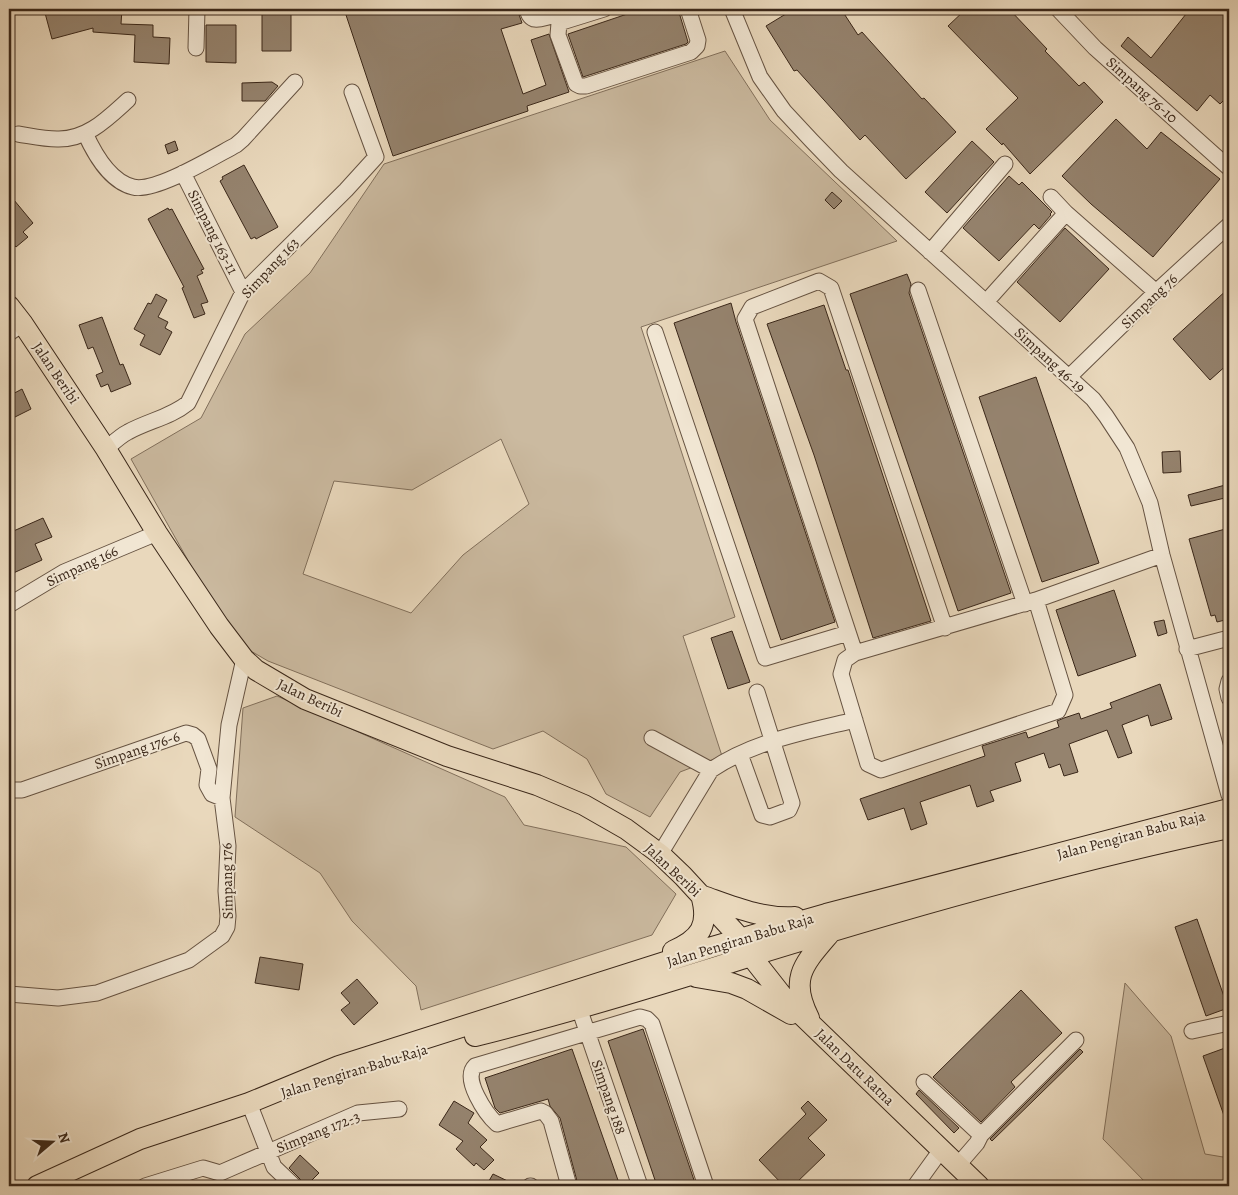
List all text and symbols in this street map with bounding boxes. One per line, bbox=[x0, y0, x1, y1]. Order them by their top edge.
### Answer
street label: Simpang 76-10 bbox=[1102, 52, 1182, 128]
street label: Simpang 163-11 bbox=[183, 186, 243, 278]
street label: Simpang 163 bbox=[237, 233, 303, 303]
street label: Simpang 76 bbox=[1116, 269, 1182, 333]
street label: Simpang 46-19 bbox=[1010, 323, 1090, 397]
street label: Jalan Beribi bbox=[28, 338, 84, 408]
street label: Simpang 166 bbox=[43, 541, 121, 591]
street label: Jalan Beribi bbox=[274, 674, 346, 722]
street label: Simpang 176-6 bbox=[92, 726, 182, 774]
street label: Jalan Pengiran Babu Raja bbox=[1055, 806, 1207, 864]
street label: Jalan Beribi bbox=[640, 839, 706, 901]
street label: Simpang 176 bbox=[216, 843, 238, 919]
street label: Jalan Pengiran Babu Raja bbox=[664, 908, 816, 972]
street label: Jalan Datu Ratna bbox=[811, 1024, 899, 1110]
street label: Jalan Pengiran Babu Raja bbox=[278, 1039, 430, 1103]
street label: Simpang 188 bbox=[587, 1057, 631, 1137]
street label: Simpang 172-3 bbox=[273, 1106, 363, 1158]
north arrow bbox=[28, 1118, 78, 1168]
text: N bbox=[53, 1130, 74, 1146]

